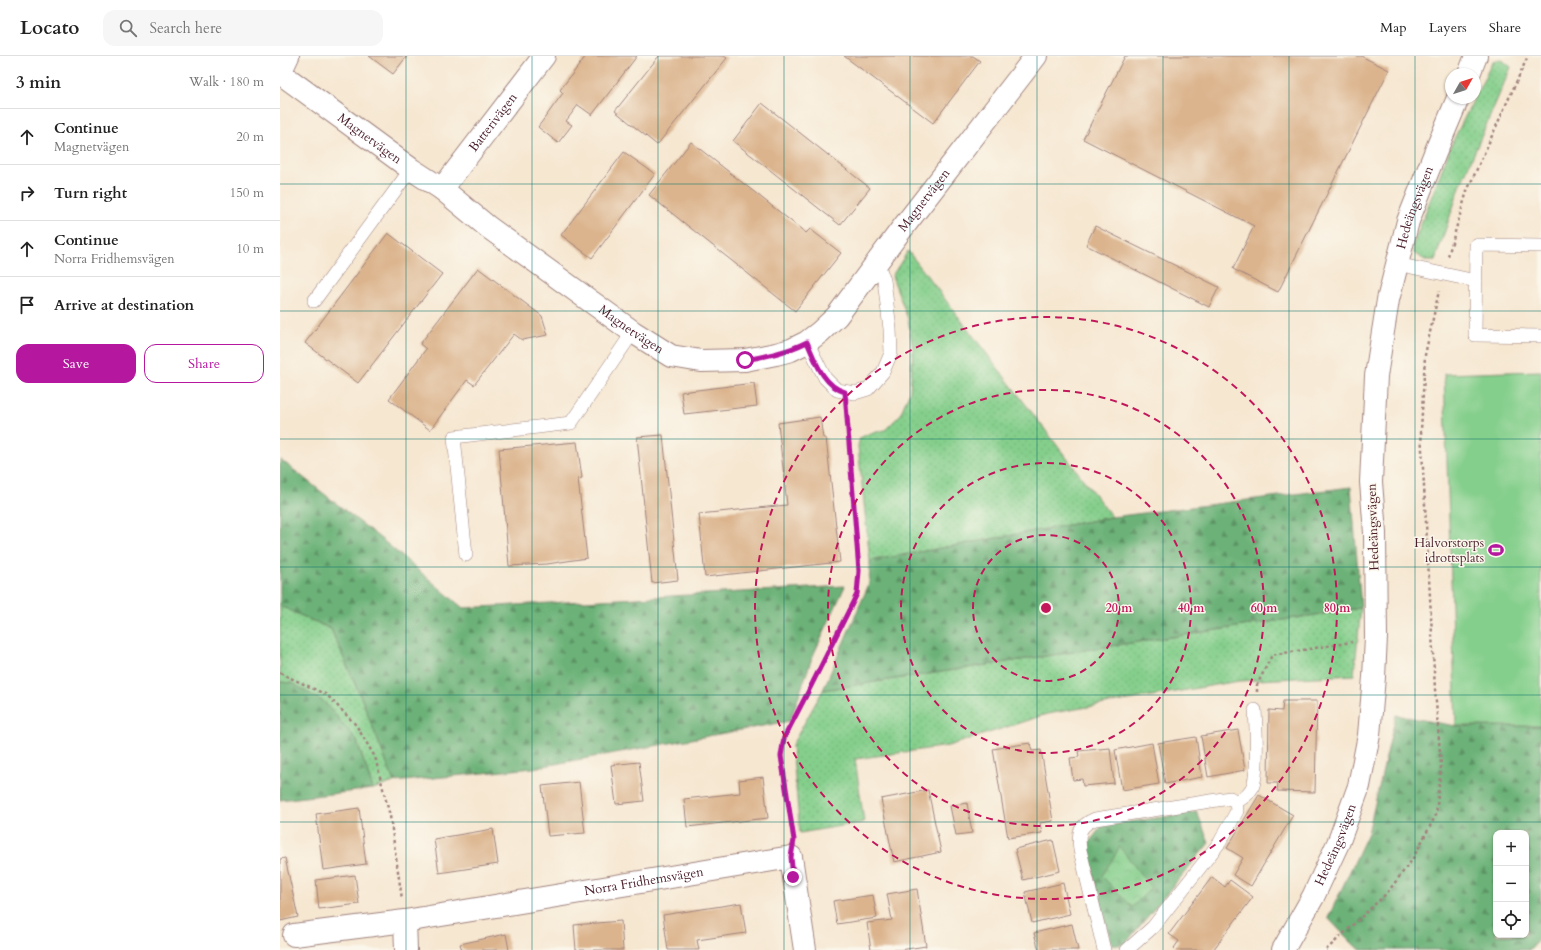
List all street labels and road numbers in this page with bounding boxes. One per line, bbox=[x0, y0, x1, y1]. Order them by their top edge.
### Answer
street label: Batterivägen bbox=[465, 89, 522, 156]
street label: Magnetvägen bbox=[334, 109, 406, 169]
street label: Hedeängsvägen bbox=[1392, 163, 1438, 251]
street label: Magnetvägen bbox=[894, 164, 955, 236]
street label: Magnetvägen bbox=[595, 301, 668, 358]
street label: Hedeängsvägen bbox=[1362, 482, 1384, 571]
street label: Hedeängsvägen bbox=[1311, 801, 1361, 889]
street label: Norra Fridhemsvägen bbox=[583, 863, 706, 900]

